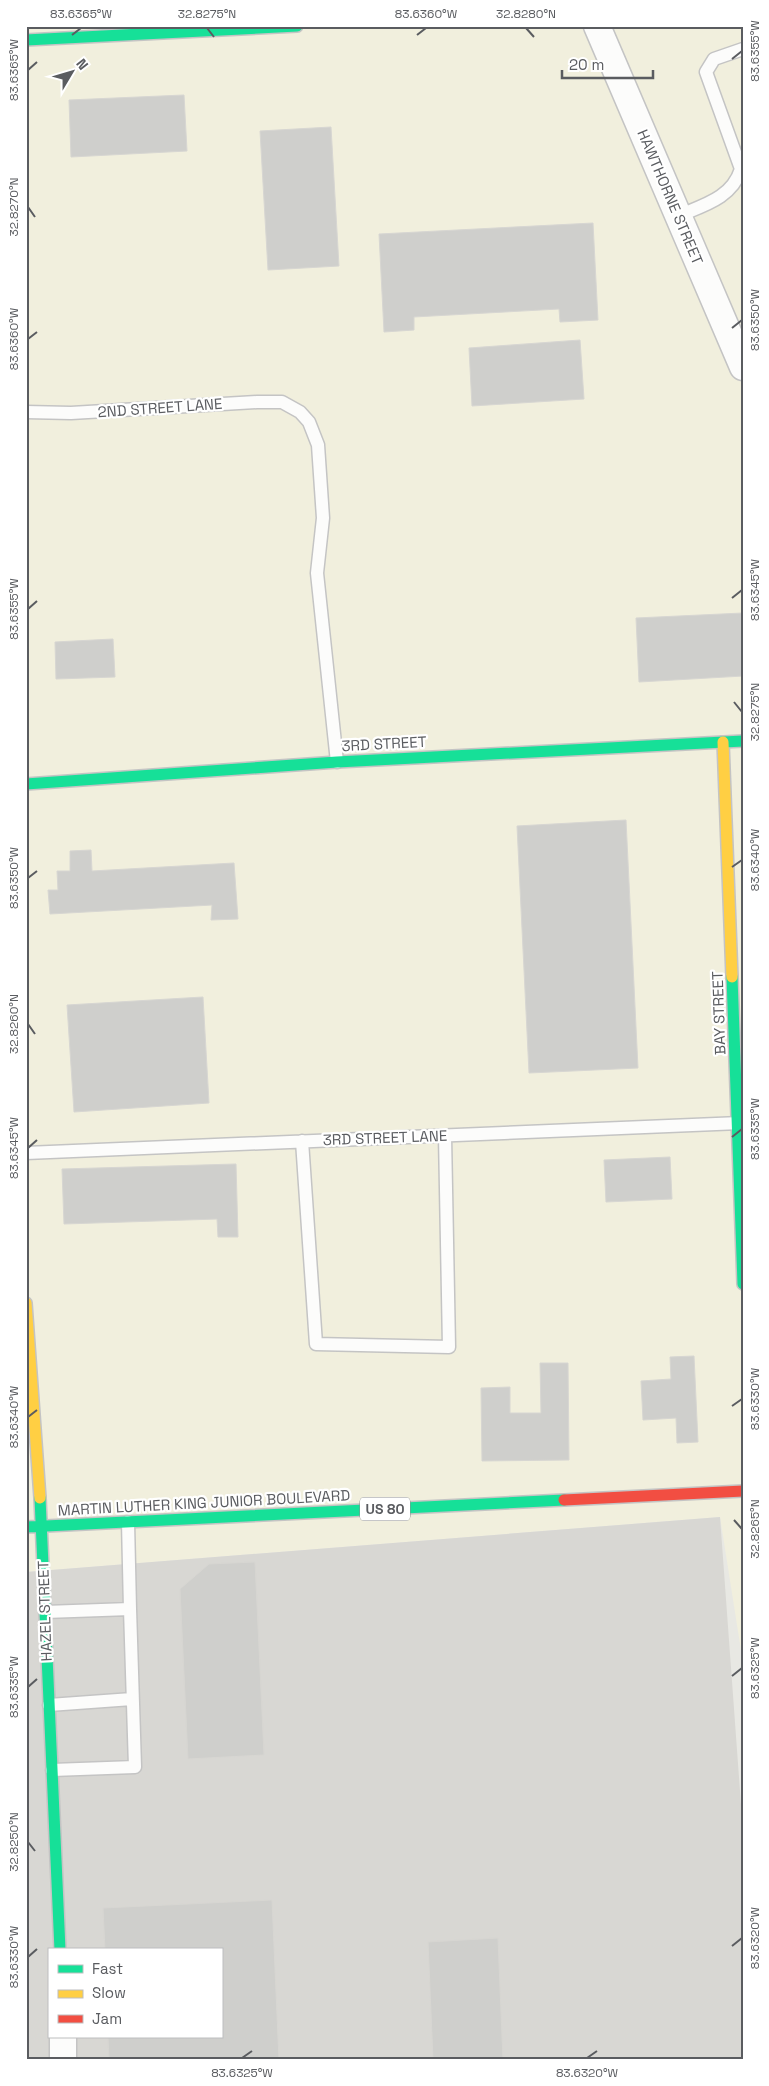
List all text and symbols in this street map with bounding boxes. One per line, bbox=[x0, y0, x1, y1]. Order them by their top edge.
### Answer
text: 83.6365°W bbox=[50, 6, 112, 22]
text: 32.8275°N bbox=[178, 6, 236, 22]
text: 83.6360°W bbox=[395, 6, 458, 22]
text: 32.8280°N bbox=[496, 6, 556, 22]
text: 83.6355°W bbox=[747, 20, 763, 82]
text: 83.6365°W bbox=[6, 39, 22, 101]
north arrow bbox=[48, 48, 98, 98]
scale bar bbox=[562, 48, 653, 80]
text: N bbox=[72, 55, 92, 73]
text: 20 m bbox=[569, 55, 604, 74]
street label: HAWTHORNE STREET bbox=[633, 126, 708, 267]
text: 32.8270°N bbox=[6, 177, 22, 237]
text: 83.6350°W bbox=[747, 288, 763, 351]
text: 83.6360°W bbox=[6, 307, 22, 370]
street label: 2ND STREET LANE bbox=[97, 394, 223, 421]
text: 83.6345°W bbox=[747, 558, 763, 621]
text: 83.6355°W bbox=[6, 578, 22, 640]
text: 32.8275°N bbox=[747, 683, 763, 741]
street label: 3RD STREET bbox=[341, 732, 427, 755]
text: 83.6340°W bbox=[747, 828, 763, 891]
text: 83.6350°W bbox=[6, 846, 22, 909]
street label: BAY STREET bbox=[708, 971, 729, 1055]
text: 32.8260°N bbox=[6, 994, 22, 1054]
text: 83.6335°W bbox=[747, 1098, 763, 1160]
text: 83.6345°W bbox=[6, 1116, 22, 1179]
street label: 3RD STREET LANE bbox=[322, 1126, 448, 1149]
text: 83.6330°W bbox=[747, 1367, 763, 1430]
text: 83.6340°W bbox=[6, 1385, 22, 1448]
street label: MARTIN LUTHER KING JUNIOR BOULEVARD bbox=[57, 1485, 351, 1520]
road number: US 80 bbox=[360, 1498, 410, 1520]
text: 32.8265°N bbox=[747, 1499, 763, 1559]
street label: HAZEL STREET bbox=[33, 1560, 56, 1662]
text: 83.6325°W bbox=[747, 1637, 763, 1699]
text: 83.6335°W bbox=[6, 1656, 22, 1718]
text: 32.8250°N bbox=[6, 1812, 22, 1872]
text: 83.6320°W bbox=[747, 1906, 763, 1969]
text: 83.6330°W bbox=[6, 1925, 22, 1988]
legend bbox=[48, 1948, 222, 2038]
text: Fast bbox=[92, 1959, 123, 1978]
text: Slow bbox=[92, 1983, 126, 2002]
text: Jam bbox=[92, 2009, 122, 2028]
text: 83.6325°W bbox=[211, 2065, 273, 2081]
text: 83.6320°W bbox=[556, 2065, 619, 2081]

